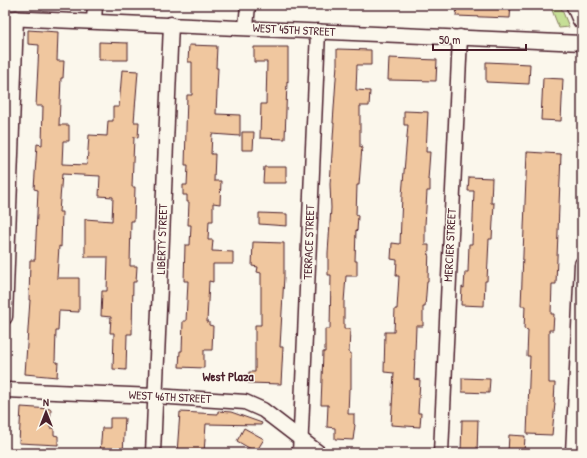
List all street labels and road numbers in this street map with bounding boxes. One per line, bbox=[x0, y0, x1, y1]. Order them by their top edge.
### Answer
street label: WEST 45TH STREET bbox=[252, 19, 336, 40]
street label: LIBERTY STREET bbox=[152, 203, 171, 275]
street label: TERRACE STREET bbox=[299, 204, 318, 280]
street label: MERCIER STREET bbox=[439, 207, 460, 282]
street label: WEST 46TH STREET bbox=[128, 386, 212, 407]

